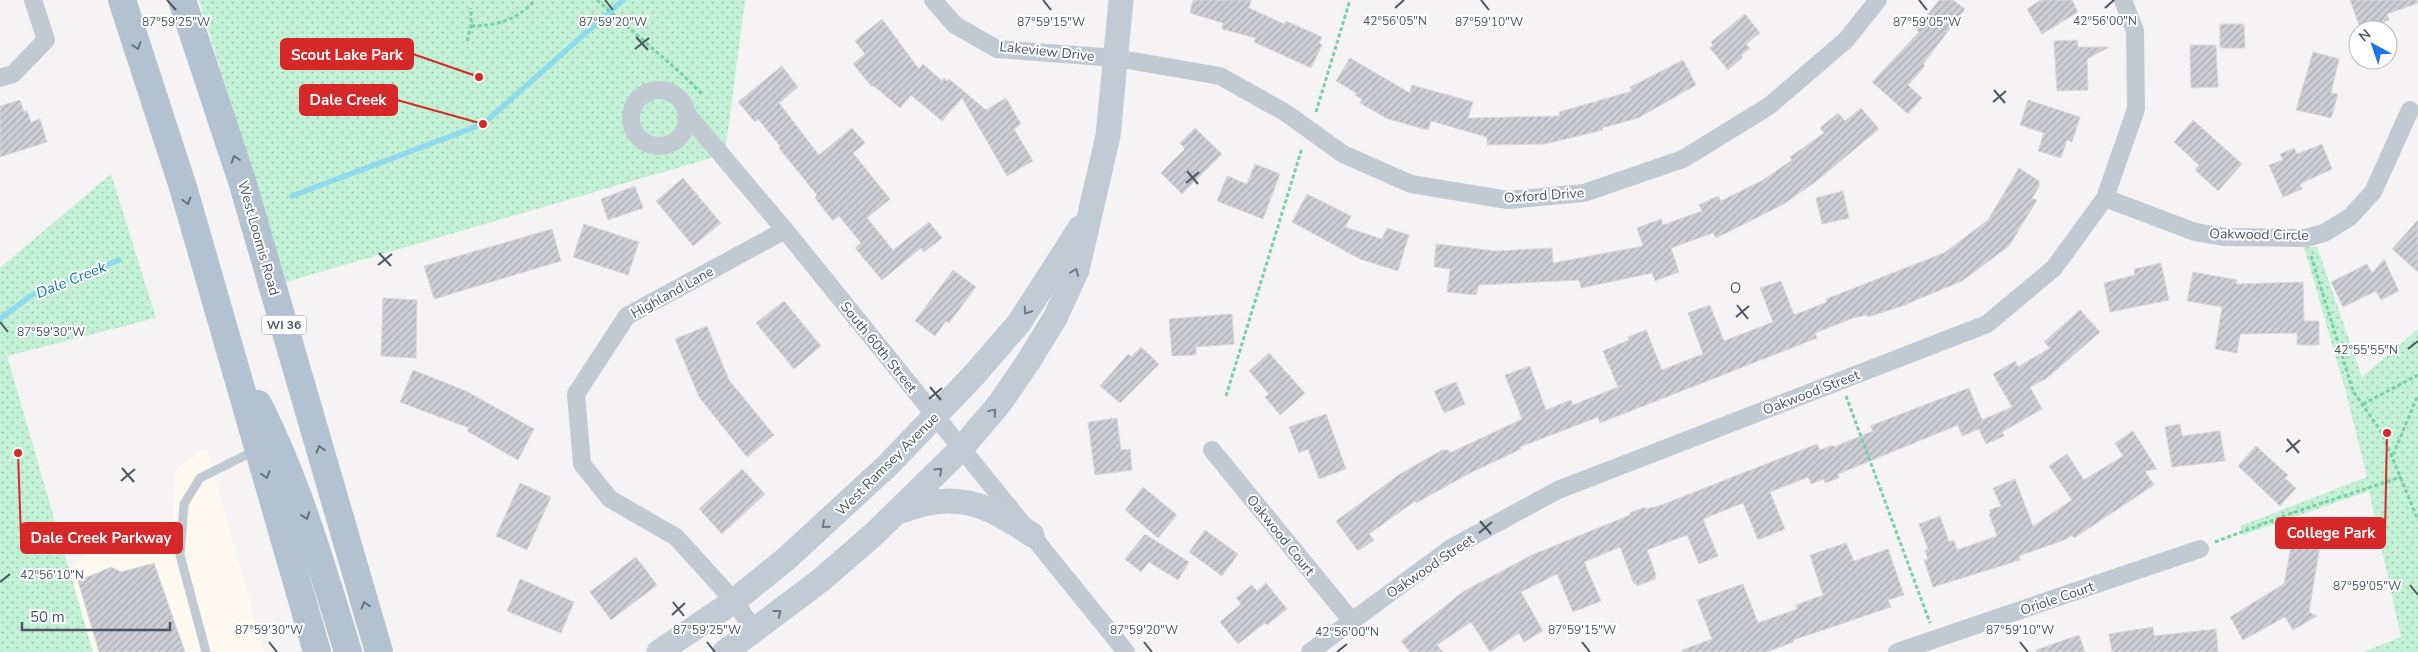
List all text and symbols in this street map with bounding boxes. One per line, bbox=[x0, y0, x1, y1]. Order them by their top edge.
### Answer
text: 42°56'05"N bbox=[1363, 13, 1427, 29]
text: 42°56'00"N bbox=[2073, 13, 2137, 29]
text: 87°59'25"W bbox=[142, 14, 210, 30]
text: 87°59'20"W bbox=[579, 14, 647, 30]
text: 87°59'15"W bbox=[1017, 14, 1085, 30]
text: 87°59'10"W bbox=[1455, 14, 1523, 30]
text: 87°59'05"W bbox=[1893, 14, 1961, 30]
north arrow bbox=[2348, 20, 2398, 70]
text: N bbox=[2355, 25, 2375, 46]
street label: Lakeview Drive bbox=[998, 37, 1095, 66]
callout: Scout Lake Park bbox=[281, 39, 413, 69]
one-way arrow bbox=[131, 42, 141, 50]
text: Scout Lake Park bbox=[291, 45, 404, 65]
callout: Dale Creek bbox=[300, 85, 397, 115]
text: Dale Creek bbox=[310, 90, 387, 110]
one-way arrow bbox=[231, 155, 241, 163]
street label: West Loomis Road bbox=[233, 179, 284, 298]
street label: Oxford Drive bbox=[1503, 183, 1585, 208]
one-way arrow bbox=[181, 197, 192, 205]
street label: Oakwood Circle bbox=[2209, 224, 2309, 245]
water label: Dale Creek bbox=[33, 257, 110, 303]
street label: Highland Lane bbox=[628, 262, 717, 323]
one-way arrow bbox=[1069, 268, 1079, 277]
district label: O bbox=[1730, 278, 1742, 298]
street label: South 60th Street bbox=[836, 298, 921, 397]
one-way arrow bbox=[1024, 305, 1033, 315]
road number: WI 36 bbox=[262, 316, 306, 334]
text: 87°59'30"W bbox=[17, 324, 85, 340]
text: 42°55'55"N bbox=[2334, 342, 2398, 358]
street label: Oakwood Street bbox=[1760, 365, 1862, 420]
one-way arrow bbox=[987, 408, 996, 417]
street label: West Ramsey Avenue bbox=[832, 409, 943, 520]
one-way arrow bbox=[315, 445, 325, 454]
one-way arrow bbox=[933, 467, 942, 476]
one-way arrow bbox=[260, 470, 270, 478]
street label: Oakwood Court bbox=[1242, 491, 1319, 580]
one-way arrow bbox=[300, 511, 310, 520]
callout: College Park bbox=[2276, 518, 2385, 548]
one-way arrow bbox=[822, 519, 831, 528]
callout: Dale Creek Parkway bbox=[21, 523, 182, 553]
text: College Park bbox=[2287, 523, 2376, 543]
text: Dale Creek Parkway bbox=[31, 528, 171, 548]
street label: Oakwood Street bbox=[1383, 530, 1478, 603]
text: 42°56'10"N bbox=[20, 567, 84, 583]
street label: Oriole Court bbox=[2018, 577, 2097, 620]
text: 87°59'05"W bbox=[2333, 578, 2401, 594]
scale bar bbox=[22, 600, 170, 632]
one-way arrow bbox=[360, 601, 371, 610]
text: 50 m bbox=[30, 607, 65, 627]
one-way arrow bbox=[772, 610, 782, 619]
text: 87°59'30"W bbox=[235, 622, 303, 638]
text: 87°59'25"W bbox=[673, 622, 741, 638]
text: 87°59'20"W bbox=[1110, 622, 1178, 638]
text: 87°59'15"W bbox=[1548, 622, 1616, 638]
text: 87°59'10"W bbox=[1986, 622, 2054, 638]
text: 42°56'00"N bbox=[1315, 624, 1379, 640]

